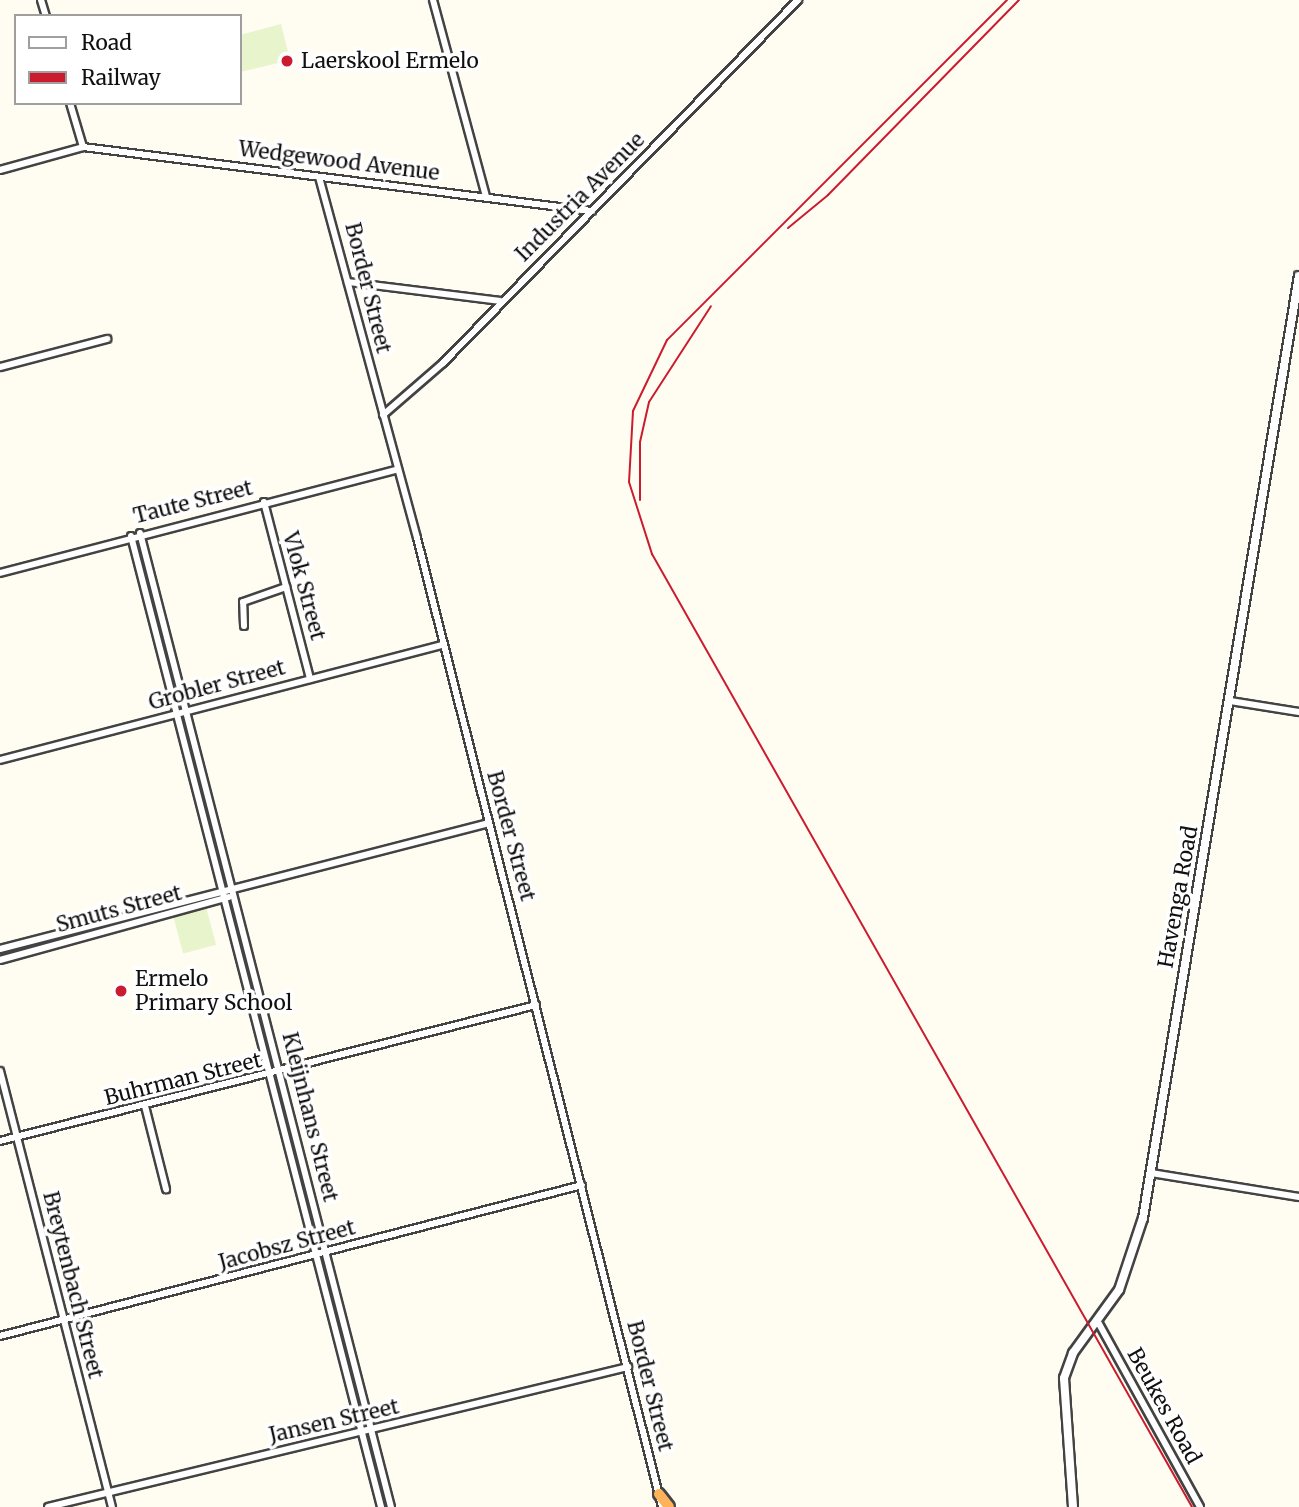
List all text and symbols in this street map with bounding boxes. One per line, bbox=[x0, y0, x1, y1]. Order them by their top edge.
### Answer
legend bbox=[14, 14, 242, 105]
text: Road bbox=[81, 29, 132, 56]
place label: Laerskool Ermelo bbox=[301, 48, 479, 74]
marker: Laerskool Ermelo bbox=[279, 53, 295, 69]
text: Railway bbox=[81, 64, 161, 91]
street label: Industria Avenue bbox=[510, 127, 650, 267]
street label: Wedgewood Avenue bbox=[237, 136, 441, 186]
street label: Border Street bbox=[340, 220, 396, 356]
street label: Taute Street bbox=[131, 475, 255, 529]
street label: Vlok Street bbox=[277, 529, 331, 643]
street label: Grobler Street bbox=[146, 655, 288, 715]
street label: Border Street bbox=[482, 768, 540, 904]
street label: Havenga Road bbox=[1153, 824, 1203, 970]
street label: Smuts Street bbox=[53, 880, 185, 938]
place label: Ermelo Primary School bbox=[135, 966, 292, 1016]
marker: Ermelo Primary School bbox=[113, 983, 129, 999]
street label: Kleijnhans Street bbox=[277, 1030, 343, 1204]
street label: Buhrman Street bbox=[102, 1047, 264, 1111]
street label: Breytenbach Street bbox=[38, 1189, 108, 1381]
street label: Jacobsz Street bbox=[216, 1215, 358, 1275]
street label: Border Street bbox=[622, 1318, 678, 1454]
street label: Beukes Road bbox=[1122, 1344, 1206, 1468]
street label: Jansen Street bbox=[267, 1394, 401, 1448]

